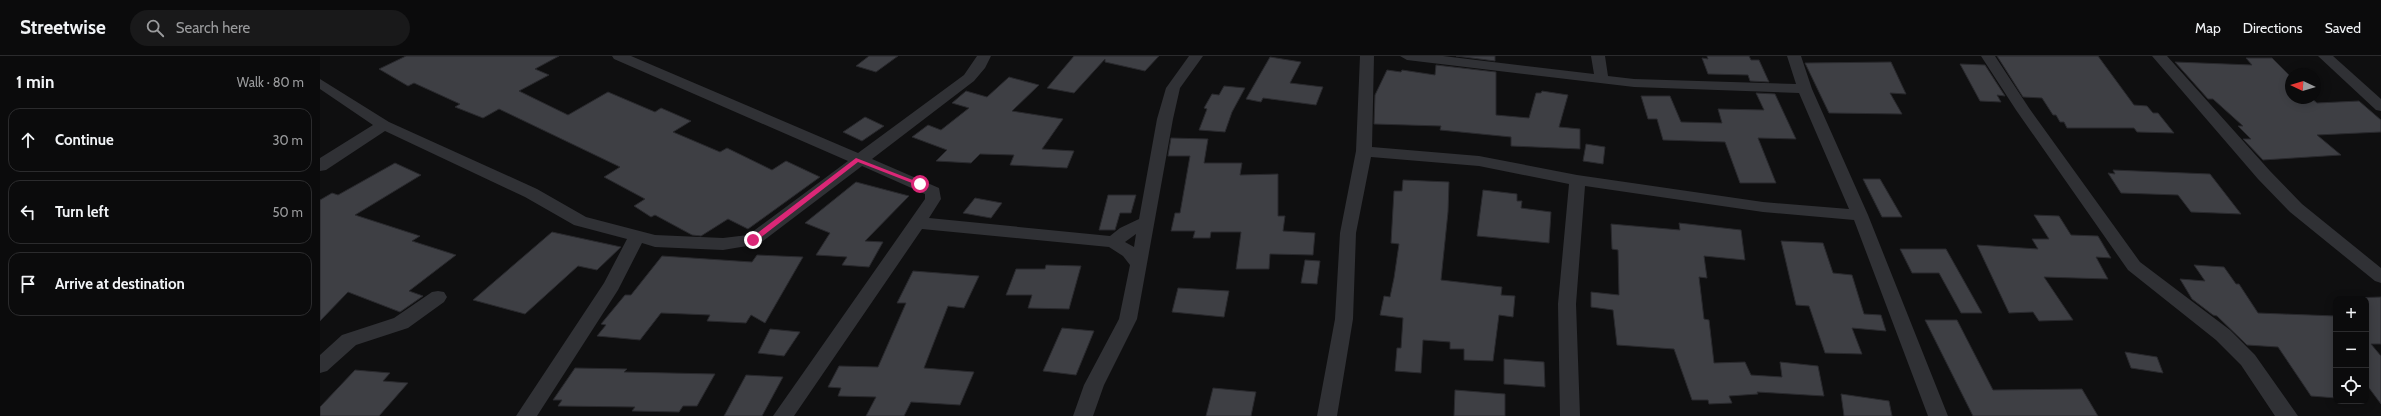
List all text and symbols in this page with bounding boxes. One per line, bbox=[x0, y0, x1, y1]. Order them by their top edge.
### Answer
search box bbox=[130, 10, 410, 46]
text: Streetwise bbox=[20, 16, 106, 39]
icon: search bbox=[144, 17, 166, 39]
text: Search here bbox=[176, 19, 250, 37]
text: Map bbox=[2195, 19, 2221, 37]
text: Directions bbox=[2243, 19, 2303, 37]
text: Saved bbox=[2325, 19, 2361, 37]
north arrow bbox=[2285, 68, 2321, 104]
text: 1 min bbox=[16, 72, 54, 92]
text: Walk · 80 m bbox=[237, 74, 304, 90]
icon: ahead bbox=[17, 129, 39, 151]
text: Continue bbox=[55, 131, 114, 149]
text: 30 m bbox=[273, 132, 303, 148]
route start bbox=[911, 175, 929, 193]
icon: left bbox=[17, 201, 39, 223]
text: Turn left bbox=[55, 203, 109, 221]
text: 50 m bbox=[273, 204, 303, 220]
route end bbox=[744, 231, 762, 249]
icon: arrive bbox=[17, 273, 39, 295]
text: Arrive at destination bbox=[55, 275, 185, 293]
map controls bbox=[2333, 296, 2369, 404]
button: + bbox=[2333, 296, 2369, 332]
button: − bbox=[2333, 332, 2369, 368]
button: locate bbox=[2333, 368, 2369, 404]

